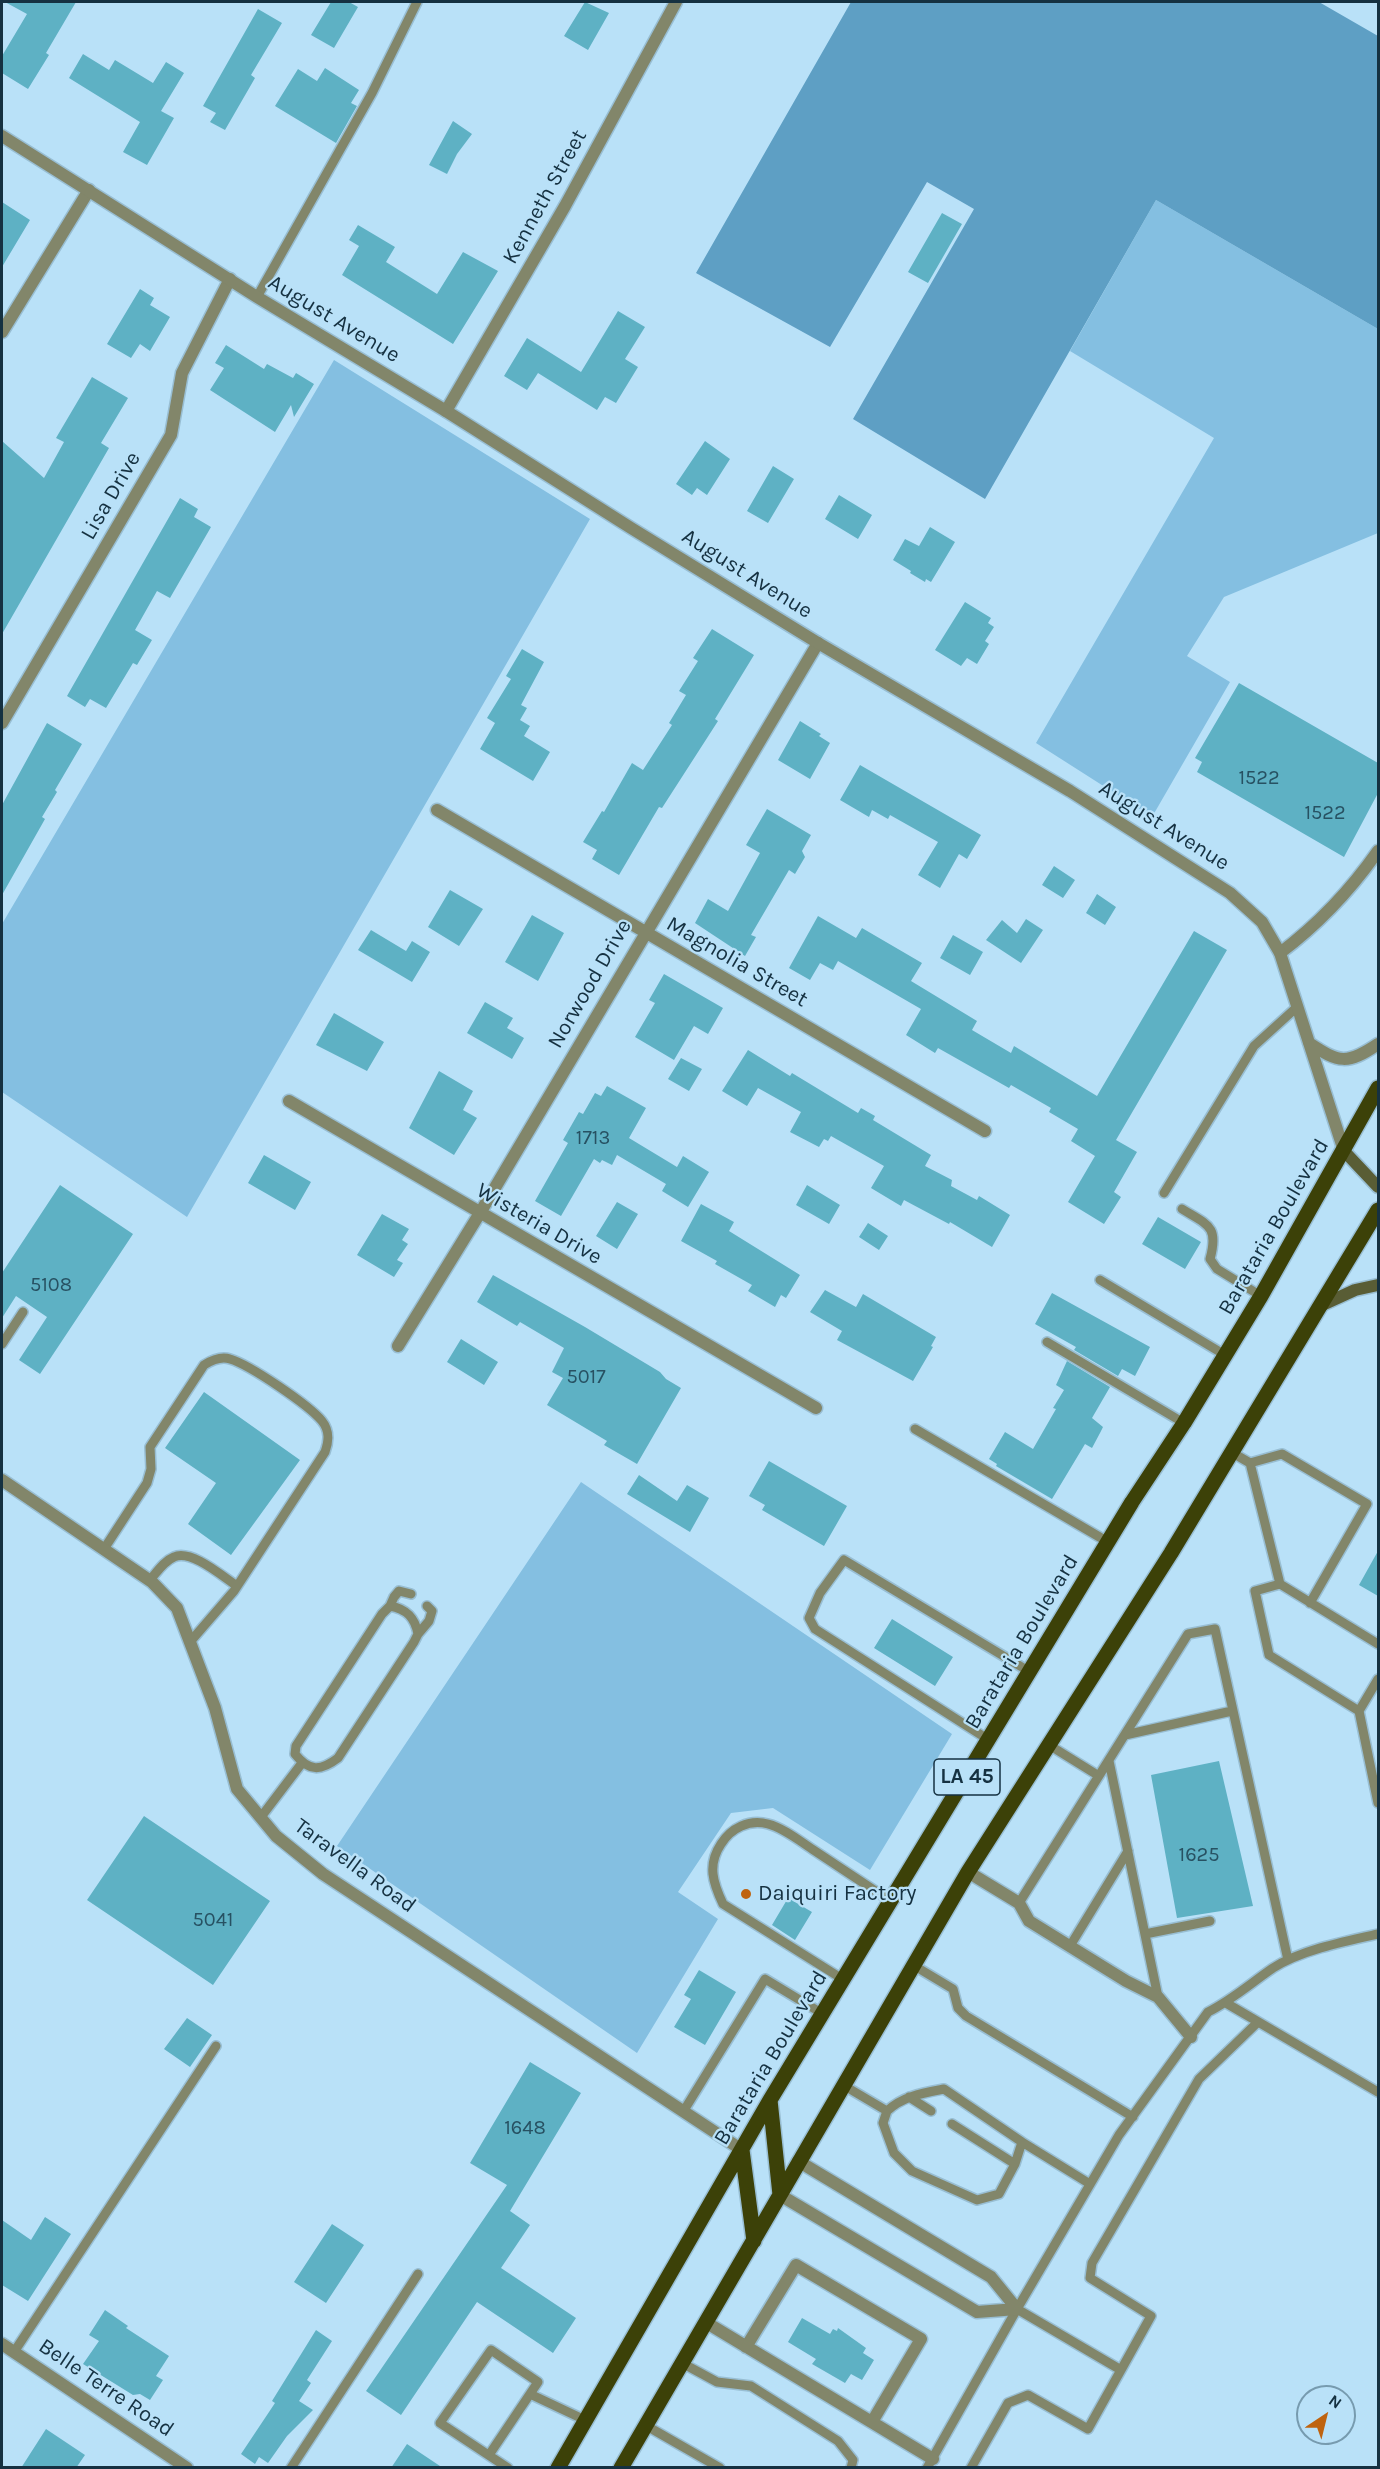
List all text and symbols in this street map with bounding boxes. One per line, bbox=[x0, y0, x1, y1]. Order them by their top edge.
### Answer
street label: Kenneth Street bbox=[497, 125, 593, 269]
street label: August Avenue bbox=[263, 269, 405, 369]
street label: Lisa Drive bbox=[75, 447, 147, 545]
street label: August Avenue bbox=[677, 523, 817, 625]
house number: 1522 bbox=[1238, 766, 1280, 790]
street label: August Avenue bbox=[1094, 775, 1234, 877]
house number: 1522 bbox=[1304, 801, 1346, 825]
street label: Magnolia Street bbox=[662, 911, 812, 1013]
street label: Norwood Drive bbox=[542, 915, 638, 1053]
house number: 1713 bbox=[576, 1126, 610, 1150]
street label: Barataria Boulevard bbox=[1213, 1134, 1335, 1320]
street label: Wisteria Drive bbox=[472, 1177, 606, 1271]
house number: 5108 bbox=[30, 1273, 72, 1297]
house number: 5017 bbox=[566, 1365, 606, 1389]
street label: Barataria Boulevard bbox=[960, 1550, 1084, 1734]
road number: LA 45 bbox=[934, 1759, 1000, 1795]
street label: Taravella Road bbox=[289, 1813, 421, 1919]
house number: 1625 bbox=[1179, 1843, 1219, 1867]
place label: Daiquiri Factory bbox=[758, 1881, 917, 1907]
marker: Daiquiri Factory bbox=[739, 1887, 753, 1901]
house number: 5041 bbox=[193, 1908, 233, 1932]
street label: Barataria Boulevard bbox=[709, 1966, 833, 2150]
house number: 1648 bbox=[504, 2116, 546, 2140]
street label: Belle Terre Road bbox=[33, 2333, 179, 2443]
north arrow bbox=[1296, 2385, 1356, 2445]
text: N bbox=[1325, 2390, 1346, 2413]

